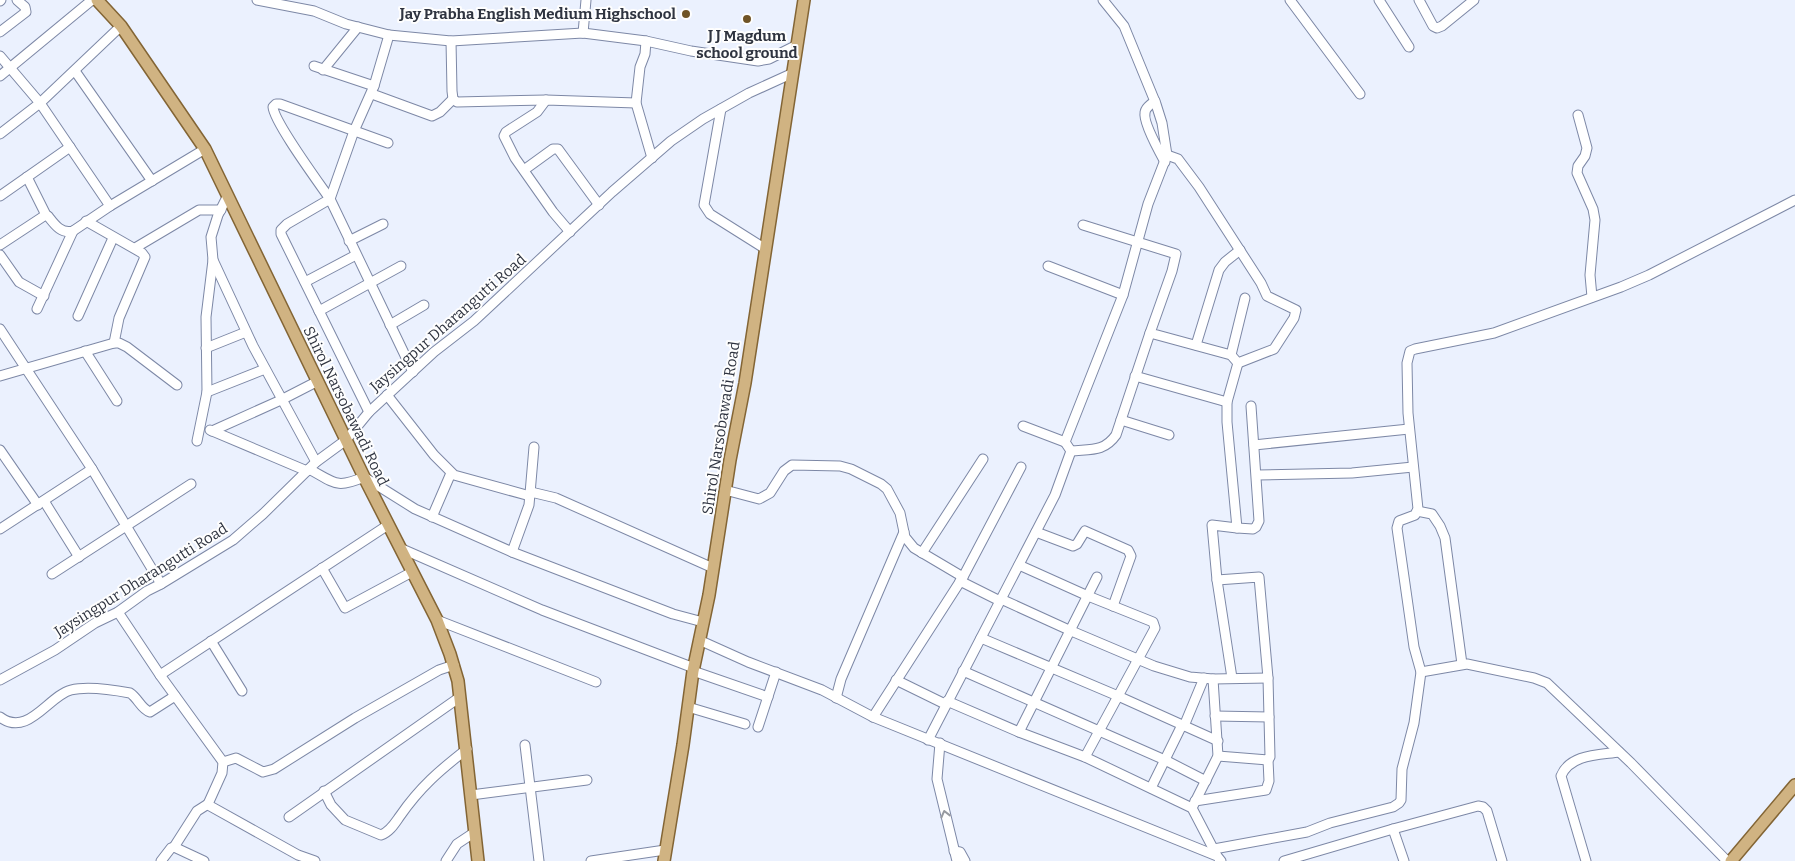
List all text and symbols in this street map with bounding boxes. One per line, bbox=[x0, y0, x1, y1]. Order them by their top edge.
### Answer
place label: Jay Prabha English Medium Highschool bbox=[399, 5, 676, 23]
marker: Jay Prabha English Medium Highschool bbox=[680, 8, 692, 20]
marker: J J Magdum school ground bbox=[741, 13, 753, 25]
place label: J J Magdum school ground bbox=[696, 27, 798, 62]
street label: Jaysingpur Dharangutti Road bbox=[366, 250, 530, 396]
street label: Shirol Narsobawadi Road bbox=[300, 323, 393, 489]
street label: Shirol Narsobawadi Road bbox=[698, 340, 744, 516]
street label: Jaysingpur Dharangutti Road bbox=[50, 519, 231, 641]
one-way arrow bbox=[940, 809, 951, 818]

